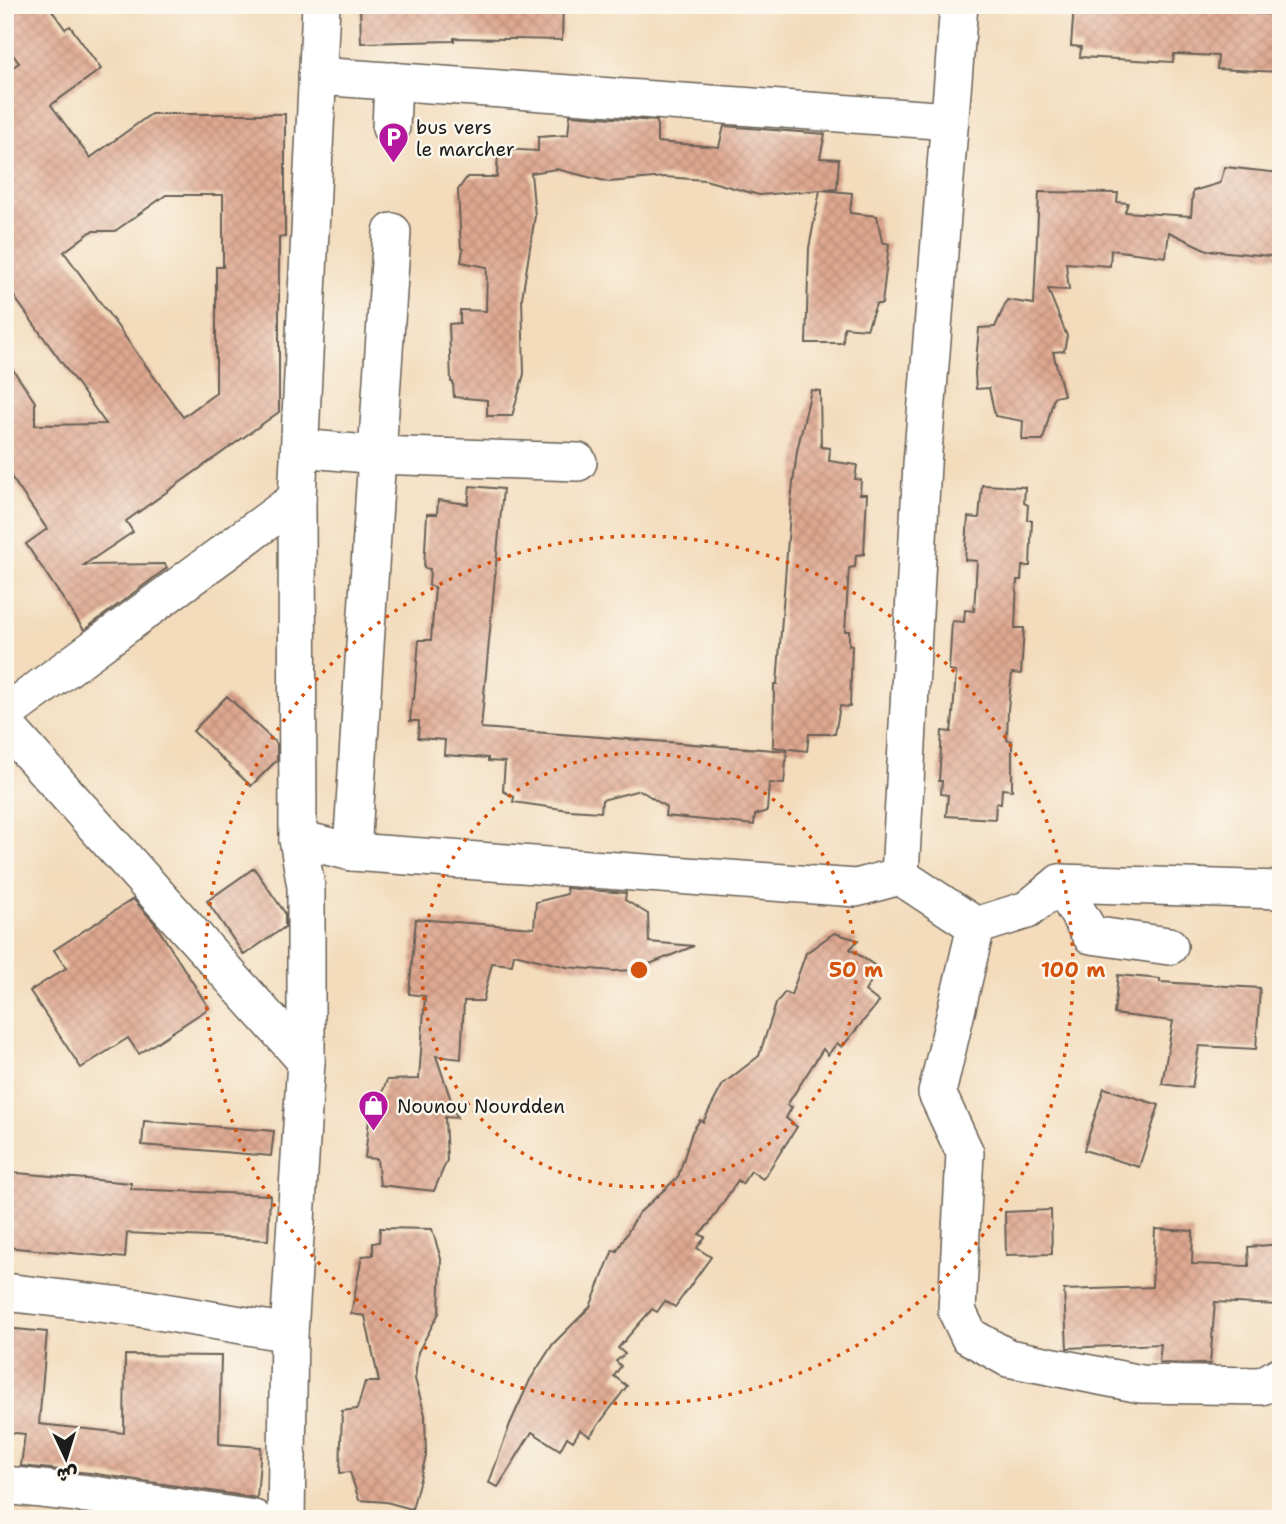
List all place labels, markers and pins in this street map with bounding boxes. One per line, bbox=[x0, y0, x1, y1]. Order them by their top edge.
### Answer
place label: bus vers le marcher bbox=[416, 115, 515, 162]
parking icon: bus vers le marcher bbox=[376, 121, 410, 165]
centre of rings bbox=[627, 958, 651, 982]
shop icon: Nounou Nourdden bbox=[357, 1089, 391, 1133]
place label: Nounou Nourdden bbox=[397, 1094, 565, 1119]

